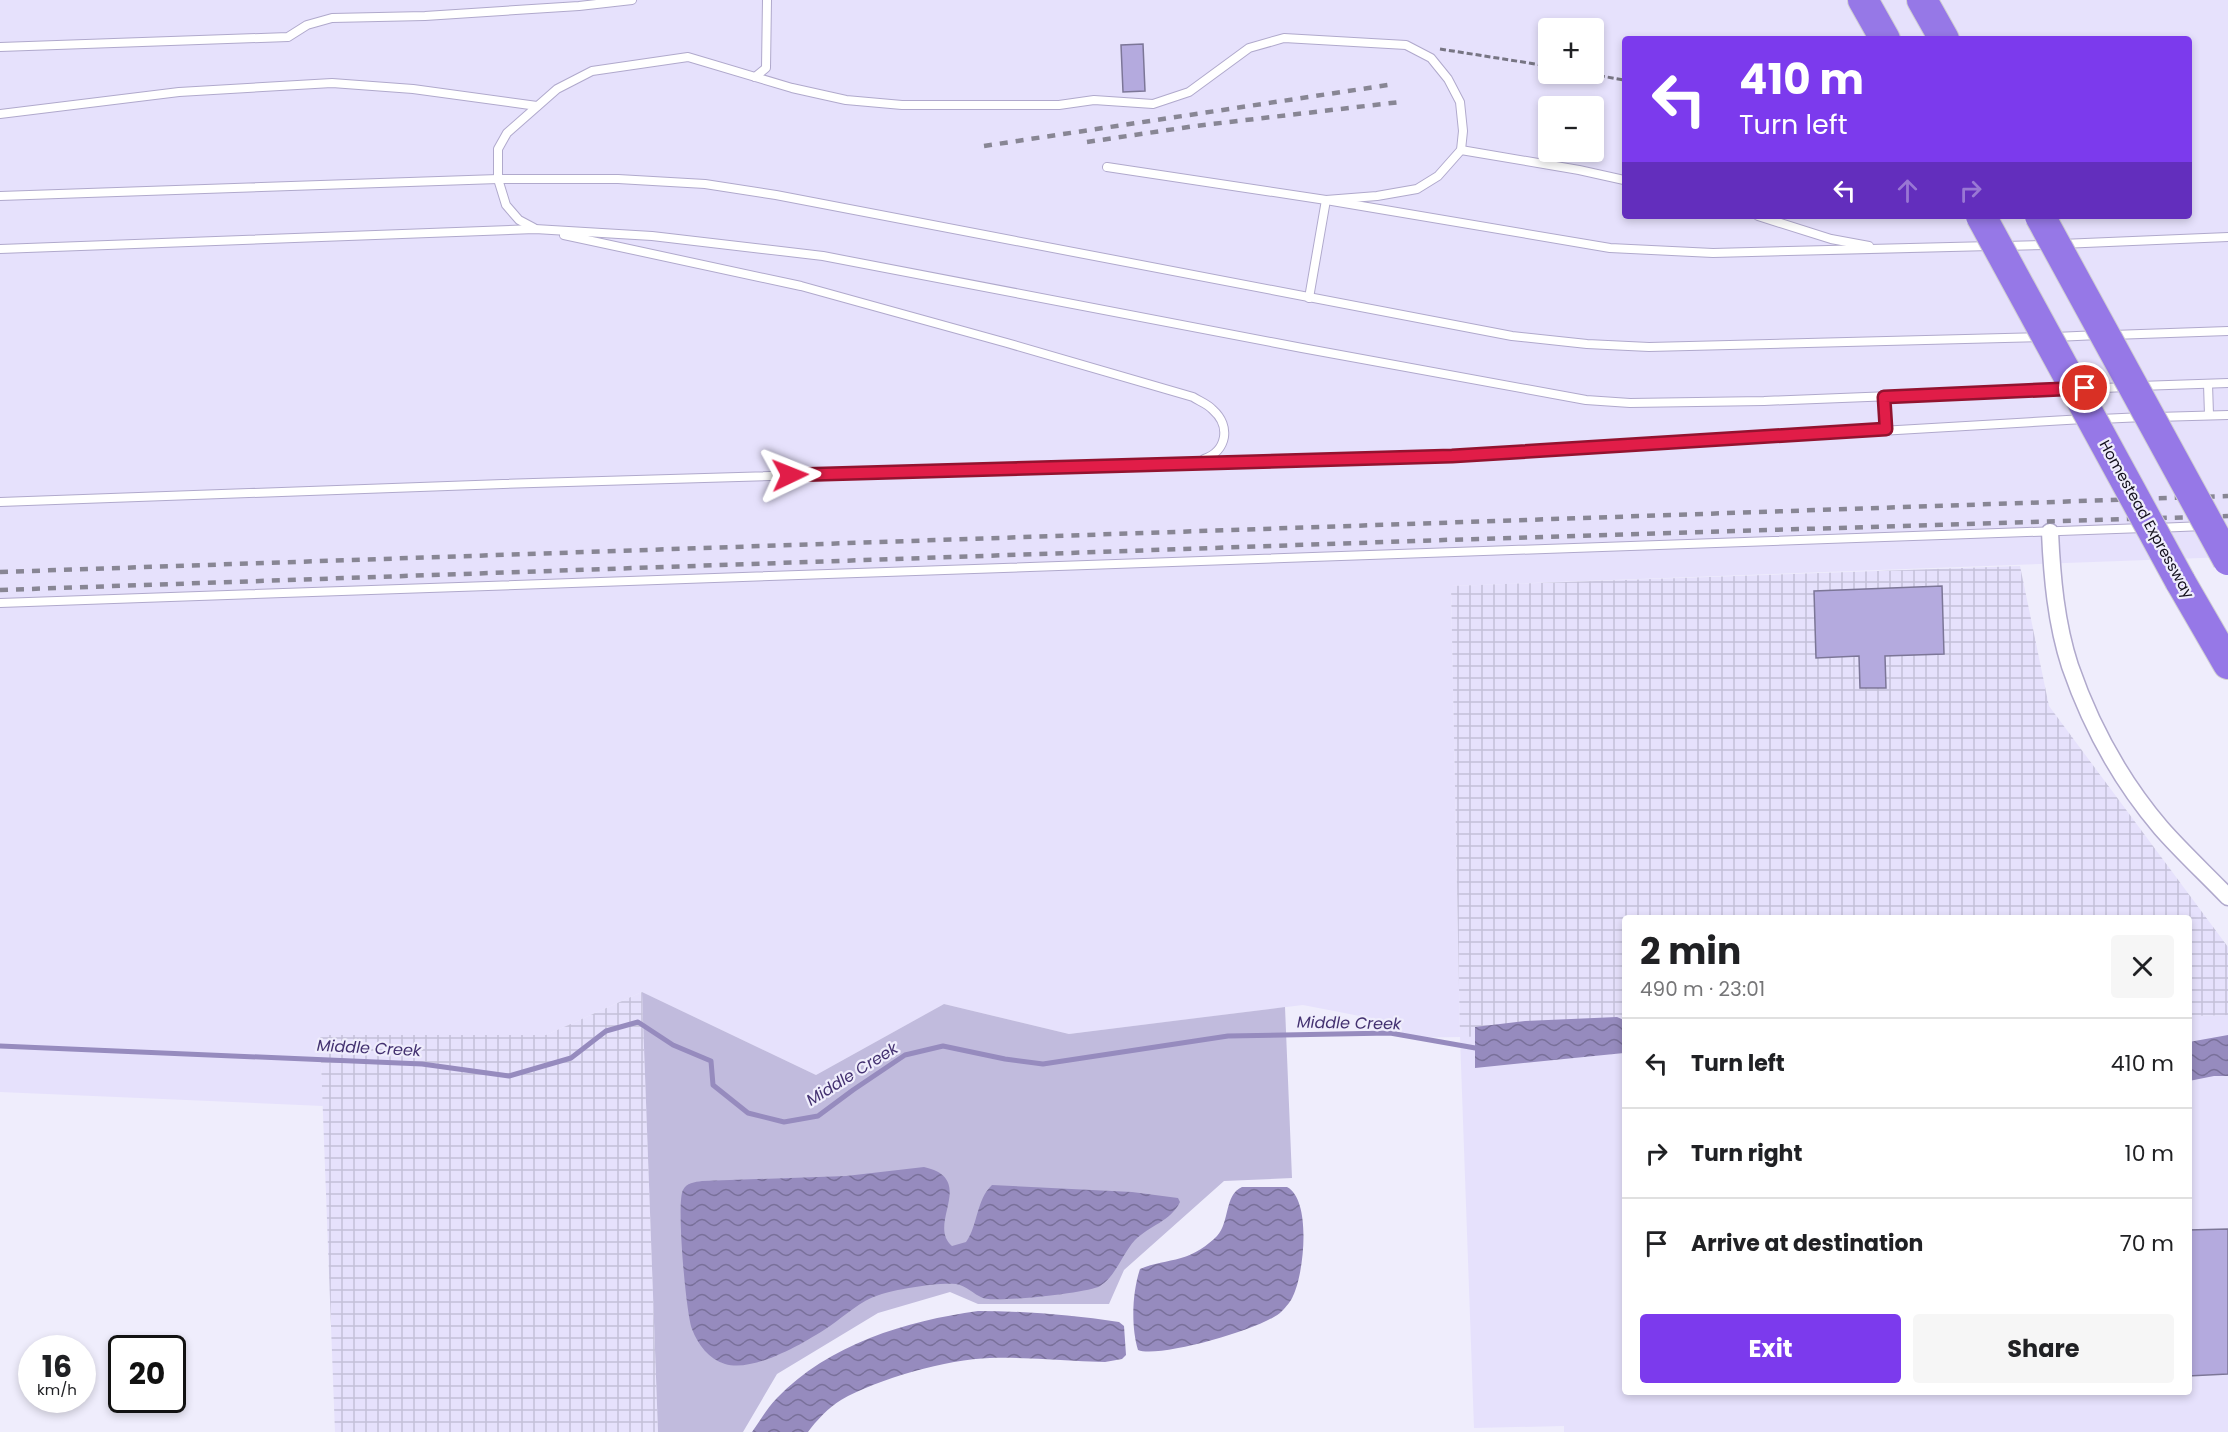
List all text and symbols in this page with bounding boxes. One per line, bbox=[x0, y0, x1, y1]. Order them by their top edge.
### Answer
map controls bbox=[1538, 18, 1604, 162]
button: + bbox=[1538, 18, 1604, 84]
text: 410 m bbox=[1739, 50, 1864, 109]
icon: left bbox=[1640, 60, 1718, 138]
button: − bbox=[1538, 96, 1604, 162]
text: Turn left bbox=[1739, 106, 1848, 143]
icon: left bbox=[1828, 174, 1861, 207]
icon: ahead bbox=[1891, 174, 1924, 207]
icon: right bbox=[1954, 174, 1987, 207]
pin bbox=[2059, 362, 2110, 413]
icon: arrive bbox=[2068, 371, 2101, 404]
street label: Homestead Expressway bbox=[2095, 436, 2200, 602]
position arrow bbox=[758, 443, 822, 507]
text: 2 min bbox=[1640, 926, 1741, 977]
button: close bbox=[2111, 935, 2174, 998]
text: 490 m · 23:01 bbox=[1640, 975, 1765, 1003]
water label: Middle Creek bbox=[1297, 1011, 1402, 1035]
water label: Middle Creek bbox=[316, 1034, 422, 1062]
water label: Middle Creek bbox=[802, 1036, 903, 1111]
icon: left bbox=[1640, 1047, 1673, 1080]
text: Turn left bbox=[1691, 1048, 1785, 1079]
text: 410 m bbox=[2111, 1048, 2174, 1079]
icon: right bbox=[1640, 1137, 1673, 1170]
text: Turn right bbox=[1691, 1138, 1802, 1169]
text: 10 m bbox=[2125, 1138, 2174, 1169]
icon: arrive bbox=[1640, 1227, 1673, 1260]
text: Arrive at destination bbox=[1691, 1228, 1923, 1259]
text: 70 m bbox=[2120, 1228, 2174, 1259]
button: Exit bbox=[1640, 1314, 1901, 1383]
button: Share bbox=[1913, 1314, 2174, 1383]
speed limit sign: 20 bbox=[108, 1335, 186, 1413]
text: 16 bbox=[42, 1345, 72, 1388]
text: km/h bbox=[37, 1379, 77, 1400]

